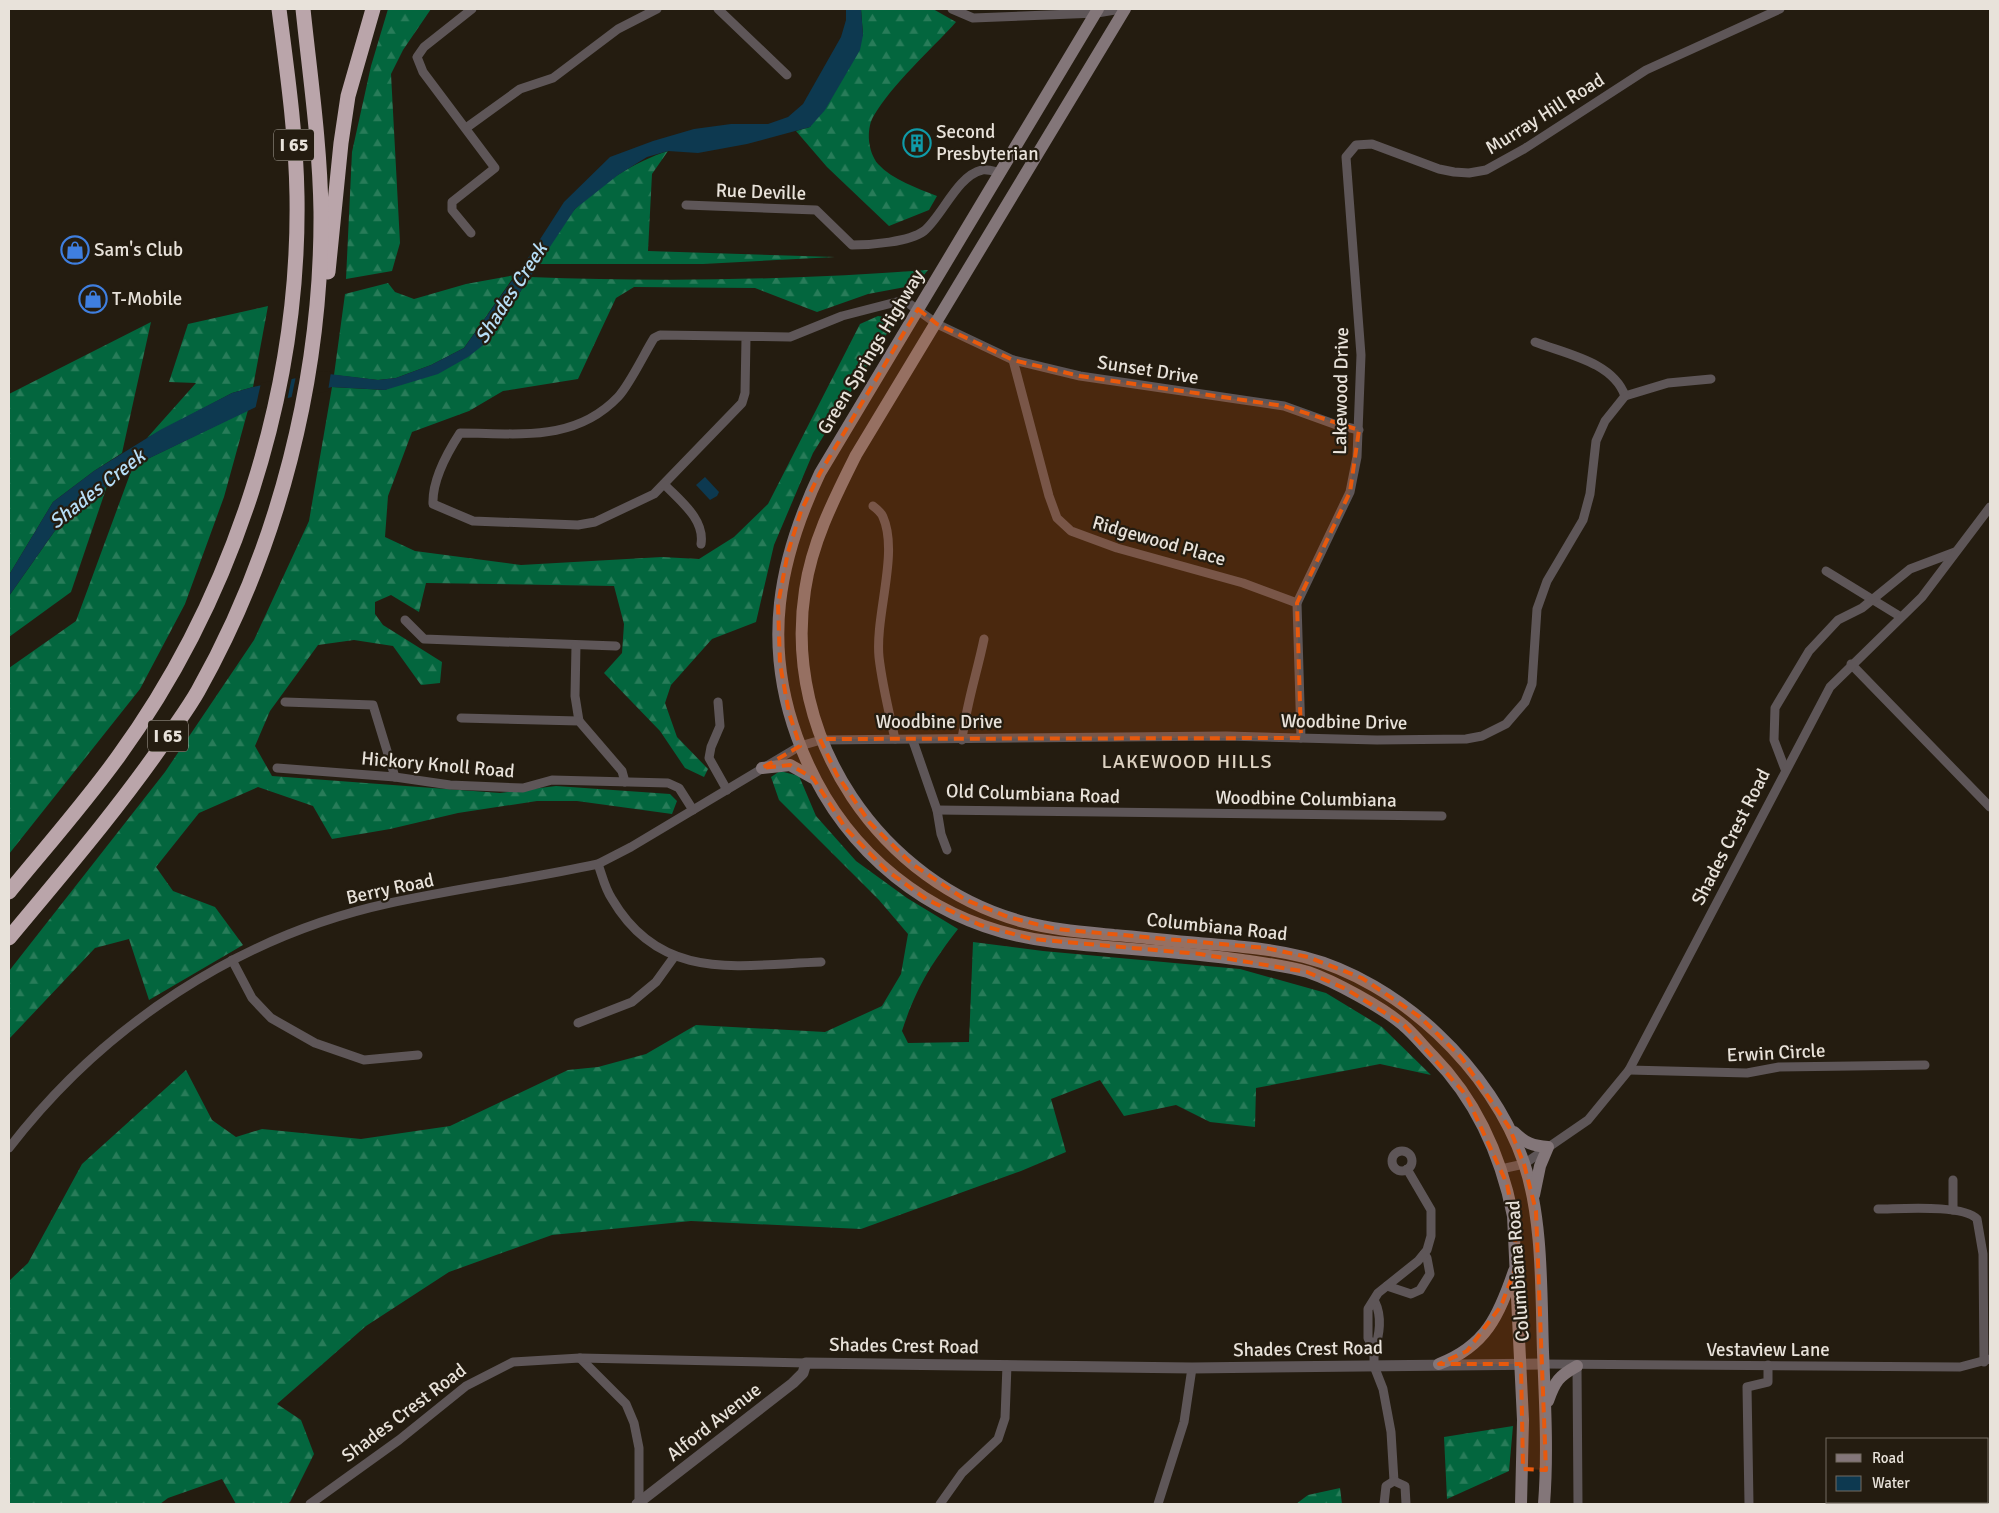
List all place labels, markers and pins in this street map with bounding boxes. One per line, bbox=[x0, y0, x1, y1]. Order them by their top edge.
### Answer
place label: Second Presbyterian bbox=[936, 120, 1039, 166]
building icon: Second Presbyterian bbox=[902, 128, 932, 158]
shop icon: Sam's Club bbox=[60, 235, 90, 265]
place label: Sam's Club bbox=[94, 238, 183, 262]
shop icon: T-Mobile bbox=[78, 284, 108, 314]
place label: T-Mobile bbox=[112, 287, 182, 311]

